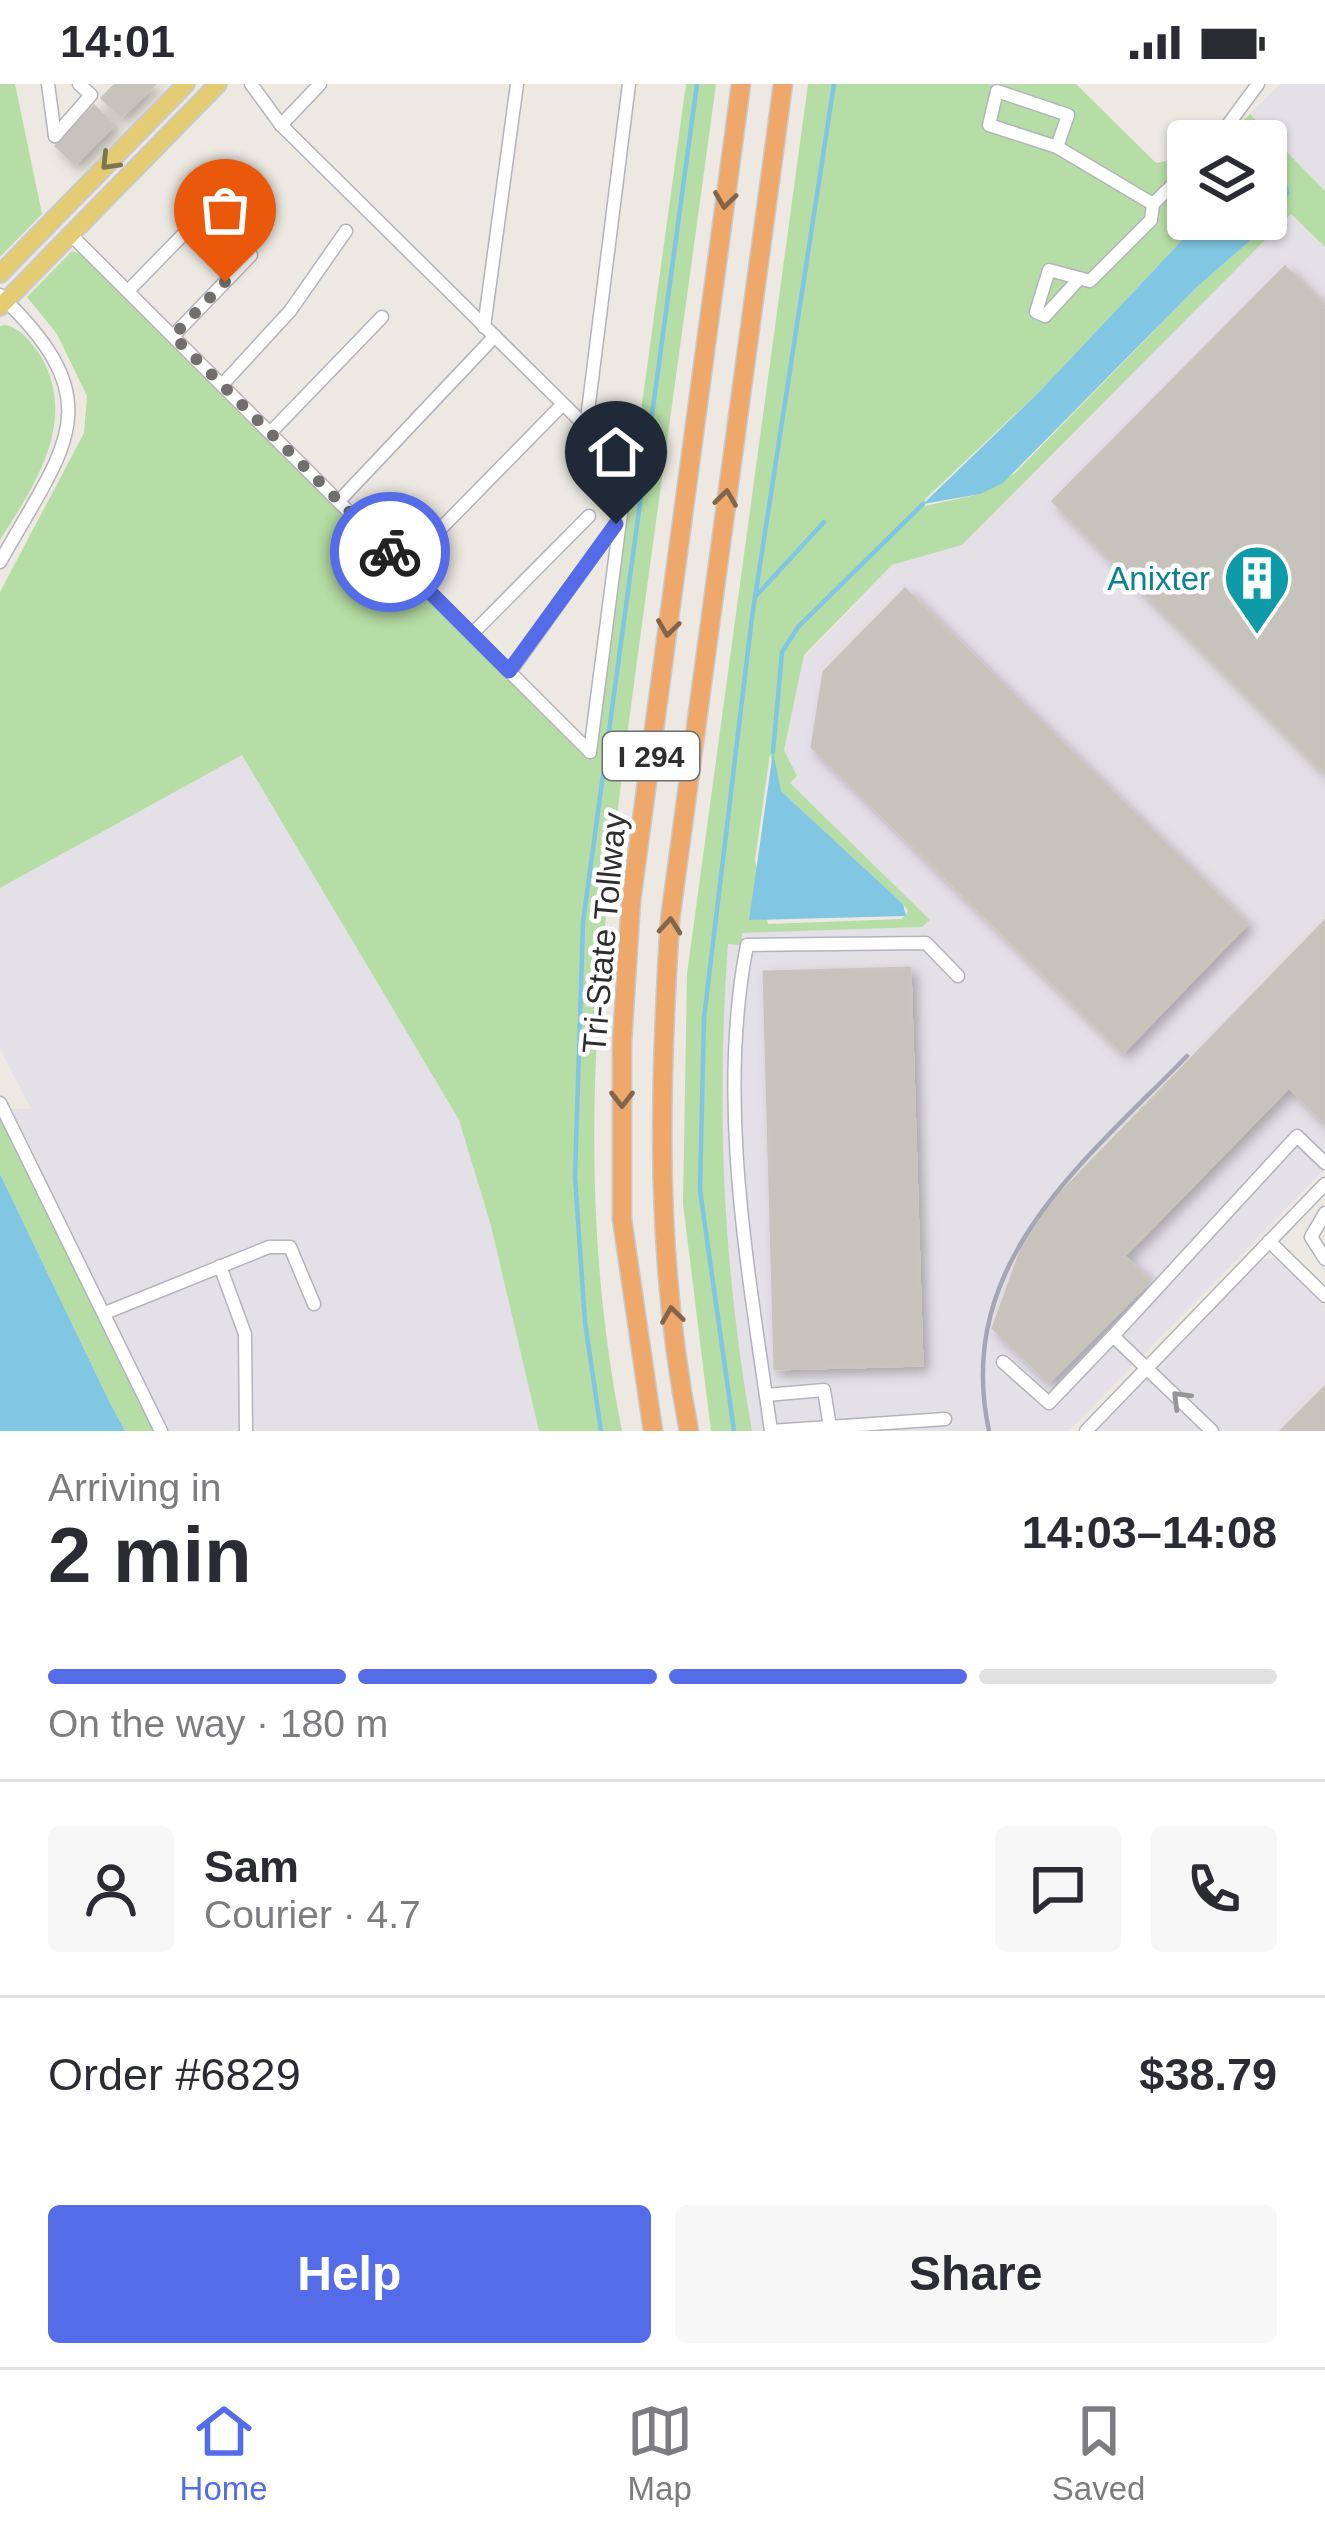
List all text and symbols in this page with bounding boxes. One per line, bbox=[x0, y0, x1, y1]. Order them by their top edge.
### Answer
text: 14:01 bbox=[60, 16, 175, 67]
map controls bbox=[1167, 120, 1287, 240]
button: layers bbox=[1167, 120, 1287, 240]
one-way arrow bbox=[101, 148, 123, 170]
pin bbox=[174, 159, 276, 282]
icon: bag bbox=[192, 177, 258, 243]
one-way arrow bbox=[713, 190, 739, 210]
pin bbox=[565, 401, 667, 524]
icon: home bbox=[583, 419, 649, 485]
one-way arrow bbox=[712, 488, 738, 508]
courier bbox=[330, 492, 450, 612]
icon: bike bbox=[357, 519, 423, 585]
building icon: Anixter bbox=[1222, 543, 1292, 637]
place label: Anixter bbox=[1107, 560, 1210, 597]
one-way arrow bbox=[655, 618, 681, 638]
road number: I 294 bbox=[603, 732, 699, 780]
street label: Tri-State Tollway bbox=[575, 810, 633, 1055]
one-way arrow bbox=[657, 917, 682, 936]
one-way arrow bbox=[609, 1091, 635, 1109]
one-way arrow bbox=[660, 1306, 686, 1325]
one-way arrow bbox=[1172, 1391, 1194, 1413]
text: Arriving in bbox=[48, 1466, 221, 1509]
text: 14:03–14:08 bbox=[1022, 1507, 1277, 1558]
text: 2 min bbox=[48, 1511, 252, 1599]
text: On the way · 180 m bbox=[48, 1702, 388, 1745]
button: person bbox=[48, 1826, 174, 1952]
button: chat bbox=[995, 1826, 1121, 1952]
button: phone bbox=[1151, 1826, 1277, 1952]
text: Sam bbox=[204, 1841, 299, 1892]
text: Courier · 4.7 bbox=[204, 1893, 421, 1936]
text: Order #6829 bbox=[48, 2049, 301, 2100]
text: $38.79 bbox=[1139, 2049, 1277, 2100]
button: Help bbox=[48, 2205, 651, 2343]
button: Share bbox=[675, 2205, 1277, 2343]
tab: Home bbox=[180, 2398, 268, 2508]
tab: Map bbox=[627, 2398, 693, 2508]
tab: Saved bbox=[1052, 2398, 1145, 2508]

